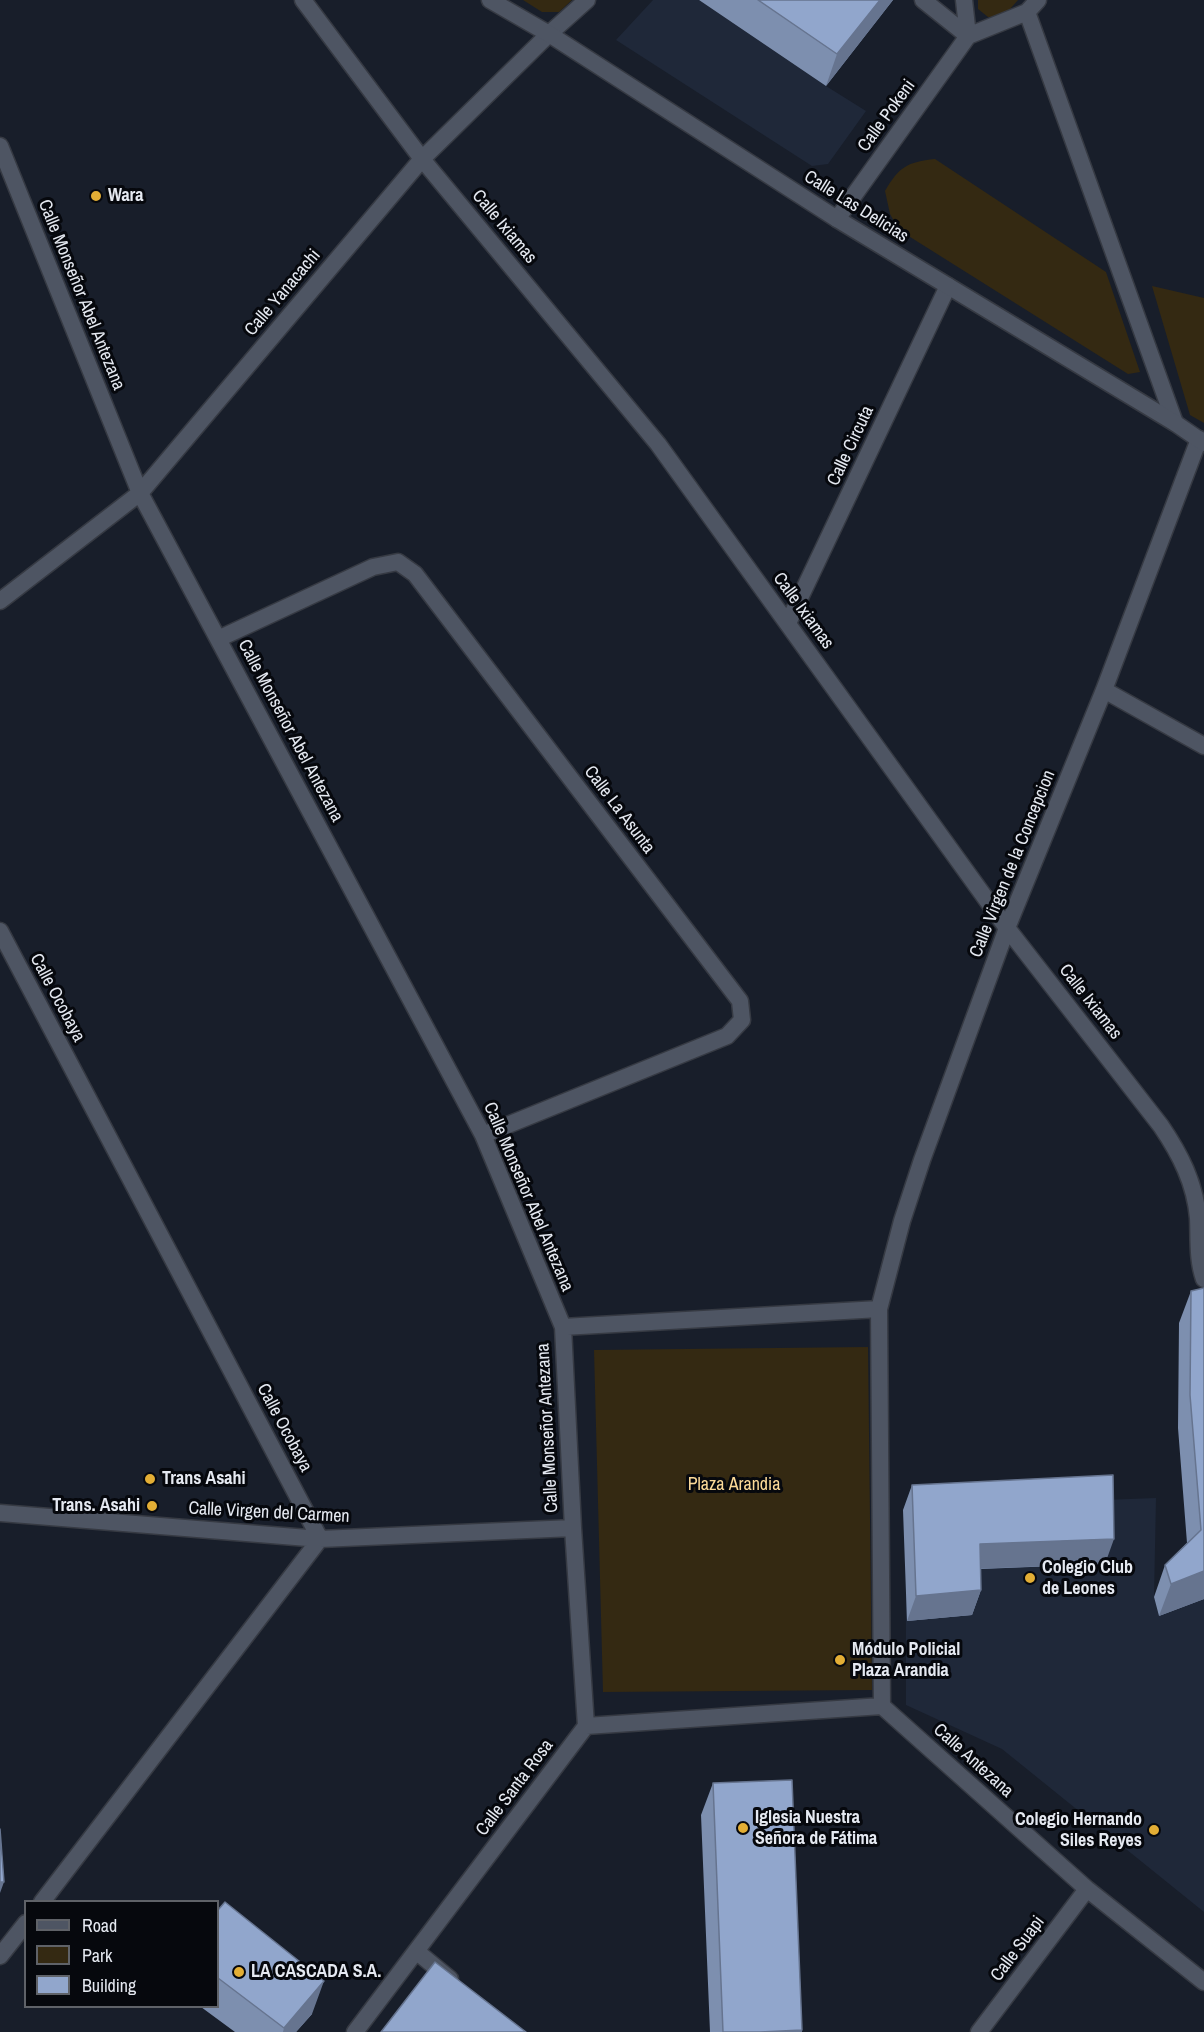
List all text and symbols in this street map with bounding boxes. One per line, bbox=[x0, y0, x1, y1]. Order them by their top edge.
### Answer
street label: Calle Pokeni bbox=[854, 76, 920, 156]
street label: Calle Las Delicias bbox=[800, 166, 912, 248]
place label: Wara bbox=[108, 185, 144, 207]
street label: Calle Ixiamas bbox=[467, 186, 541, 268]
marker: Wara bbox=[89, 189, 103, 203]
street label: Calle Monseñor Abel Antezana bbox=[33, 197, 129, 393]
street label: Calle Yanacachi bbox=[241, 245, 325, 341]
street label: Calle Circuta bbox=[823, 403, 879, 489]
street label: Calle Ixiamas bbox=[768, 568, 838, 654]
street label: Calle Monseñor Abel Antezana bbox=[233, 636, 347, 826]
street label: Calle La Asunta bbox=[579, 762, 659, 858]
street label: Calle Virgen de la Concepcion bbox=[966, 767, 1060, 961]
street label: Calle Ocobaya bbox=[25, 950, 89, 1046]
street label: Calle Ixiamas bbox=[1054, 960, 1126, 1044]
street label: Calle Monseñor Abel Antezana bbox=[478, 1099, 578, 1295]
street label: Calle Monseñor Antezana bbox=[533, 1343, 563, 1513]
street label: Calle Ocobaya bbox=[252, 1380, 316, 1476]
place label: Trans Asahi bbox=[162, 1468, 246, 1490]
marker: Trans Asahi bbox=[143, 1472, 157, 1486]
park label: Plaza Arandia bbox=[688, 1474, 780, 1496]
place label: Trans. Asahi bbox=[52, 1495, 140, 1517]
street label: Calle Virgen del Carmen bbox=[188, 1498, 350, 1528]
marker: Trans. Asahi bbox=[145, 1499, 159, 1513]
place label: Colegio Club de Leones bbox=[1042, 1557, 1133, 1600]
marker: Colegio Club de Leones bbox=[1023, 1571, 1037, 1585]
place label: Módulo Policial Plaza Arandia bbox=[852, 1639, 960, 1682]
marker: Módulo Policial Plaza Arandia bbox=[833, 1653, 847, 1667]
street label: Calle Antezana bbox=[929, 1719, 1017, 1803]
street label: Calle Santa Rosa bbox=[472, 1736, 558, 1840]
place label: Iglesia Nuestra Señora de Fátima bbox=[755, 1807, 877, 1850]
place label: Colegio Hernando Siles Reyes bbox=[1015, 1809, 1142, 1852]
marker: Iglesia Nuestra Señora de Fátima bbox=[736, 1821, 750, 1835]
marker: Colegio Hernando Siles Reyes bbox=[1147, 1823, 1161, 1837]
legend bbox=[24, 1900, 219, 2008]
street label: Calle Suapi bbox=[986, 1912, 1050, 1986]
text: Road bbox=[82, 1913, 117, 1938]
text: Park bbox=[82, 1943, 112, 1968]
place label: LA CASCADA S.A. bbox=[251, 1961, 381, 1983]
marker: LA CASCADA S.A. bbox=[232, 1965, 246, 1979]
text: Building bbox=[82, 1973, 136, 1998]

